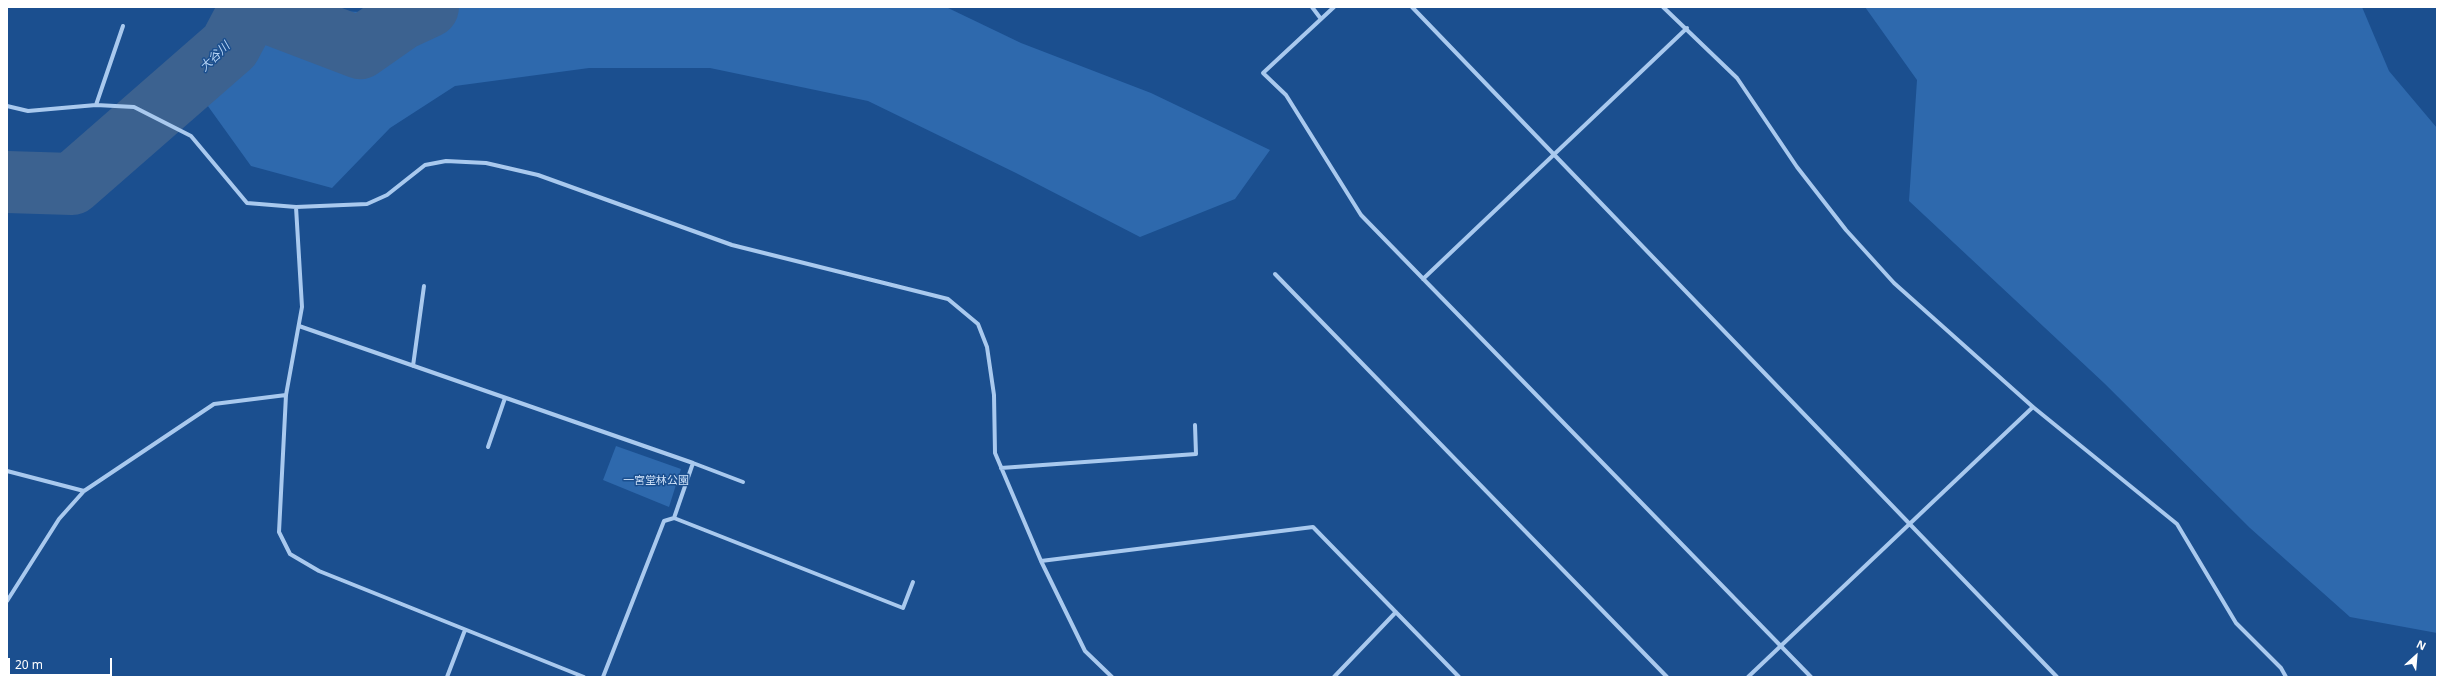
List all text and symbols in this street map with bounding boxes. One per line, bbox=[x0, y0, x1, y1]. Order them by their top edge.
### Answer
water label: 大谷川 bbox=[197, 39, 233, 75]
park label: 一宮堂林公園 bbox=[623, 474, 689, 488]
north arrow bbox=[2396, 636, 2436, 676]
text: N bbox=[2414, 636, 2429, 653]
scale bar bbox=[10, 650, 114, 676]
text: 20 m bbox=[15, 656, 43, 673]

